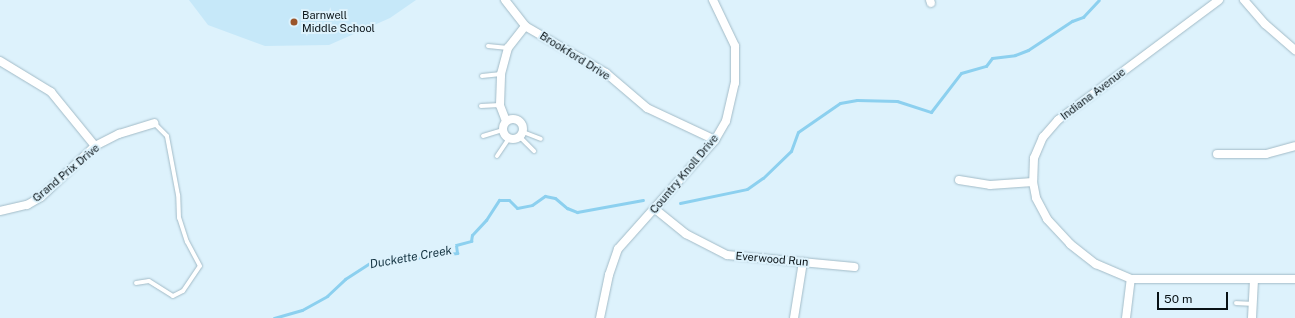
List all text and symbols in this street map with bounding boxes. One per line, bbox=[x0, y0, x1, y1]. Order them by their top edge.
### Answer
place label: Barnwell Middle School bbox=[302, 9, 375, 35]
marker: Barnwell Middle School bbox=[289, 17, 299, 27]
street label: Brookford Drive bbox=[537, 29, 613, 83]
street label: Indiana Avenue bbox=[1058, 65, 1128, 123]
street label: Country Knoll Drive bbox=[647, 132, 721, 216]
street label: Grand Prix Drive bbox=[30, 141, 102, 205]
water label: Duckette Creek bbox=[369, 244, 453, 272]
street label: Everwood Run bbox=[735, 249, 809, 269]
scale bar bbox=[1159, 284, 1230, 310]
text: 50 m bbox=[1164, 292, 1192, 306]

